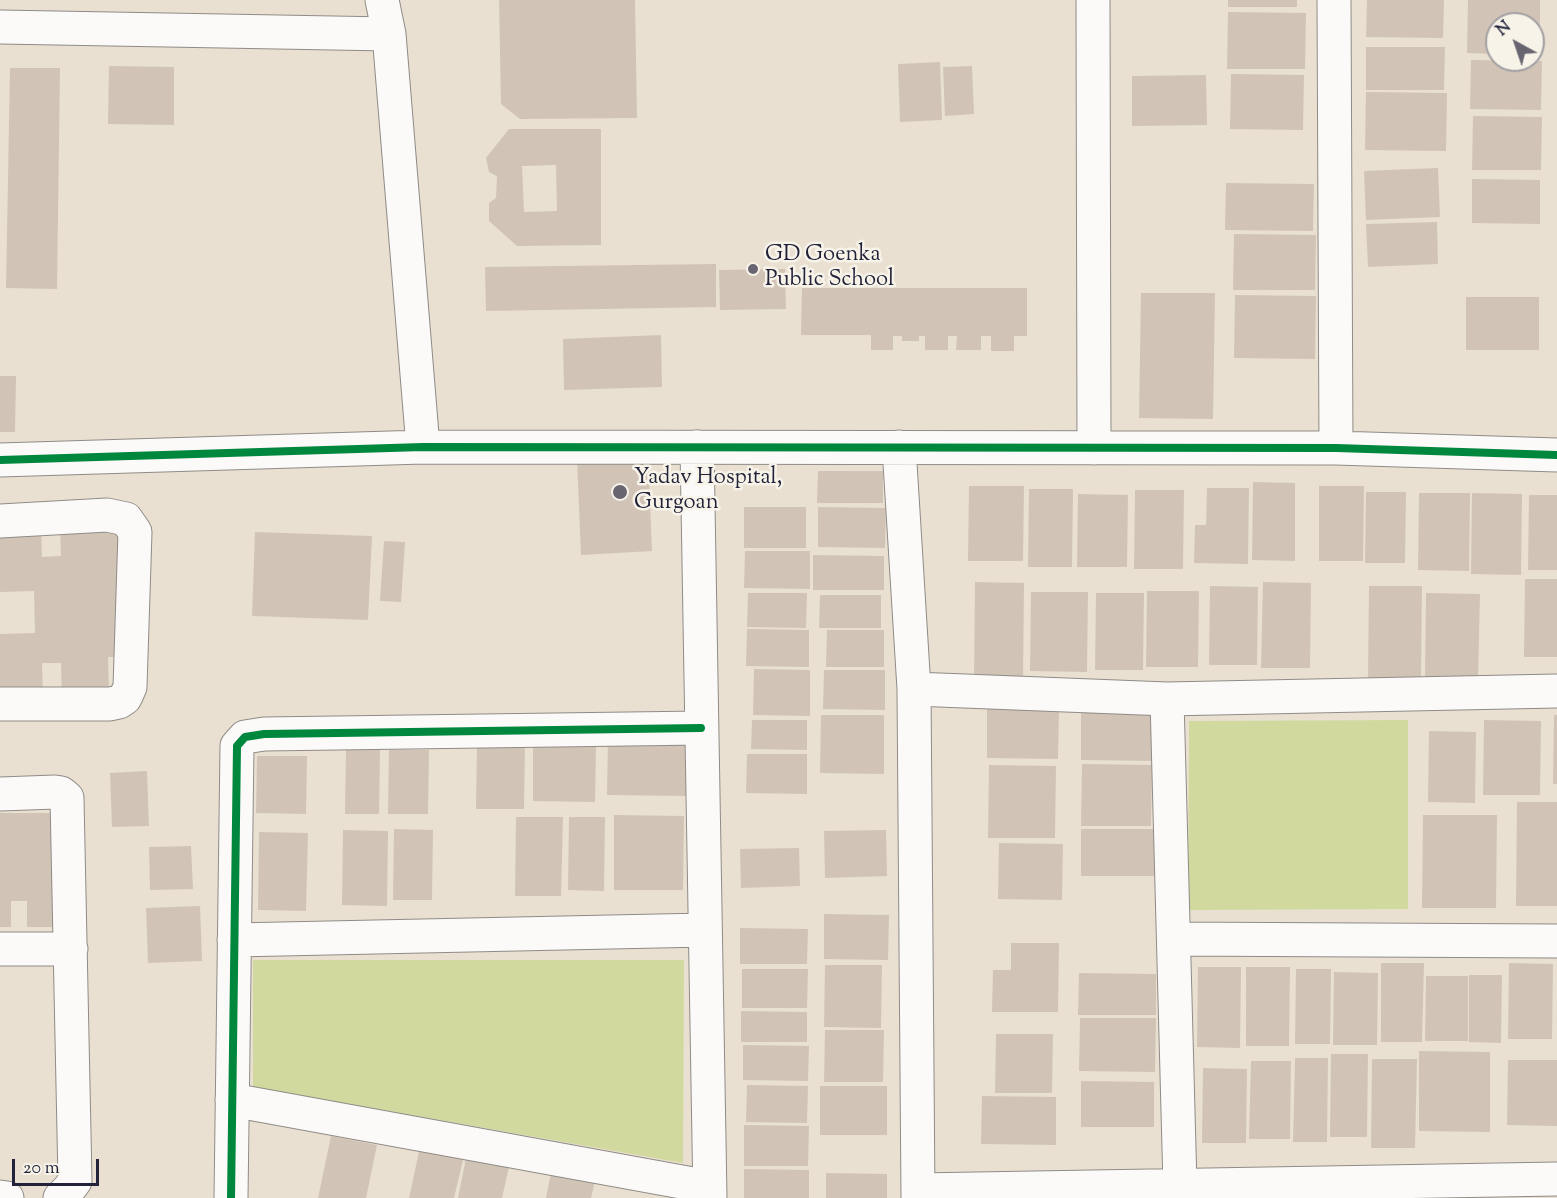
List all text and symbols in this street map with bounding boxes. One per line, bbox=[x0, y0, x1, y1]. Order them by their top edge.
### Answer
north arrow bbox=[1485, 12, 1545, 72]
text: N bbox=[1492, 16, 1517, 42]
place label: GD Goenka Public School bbox=[765, 243, 894, 294]
marker: GD Goenka Public School bbox=[746, 262, 760, 276]
place label: Yadav Hospital, Gurgoan bbox=[634, 466, 782, 518]
marker: Yadav Hospital, Gurgoan bbox=[611, 483, 629, 501]
scale bar bbox=[15, 1147, 102, 1185]
text: 20 m bbox=[23, 1156, 60, 1182]

